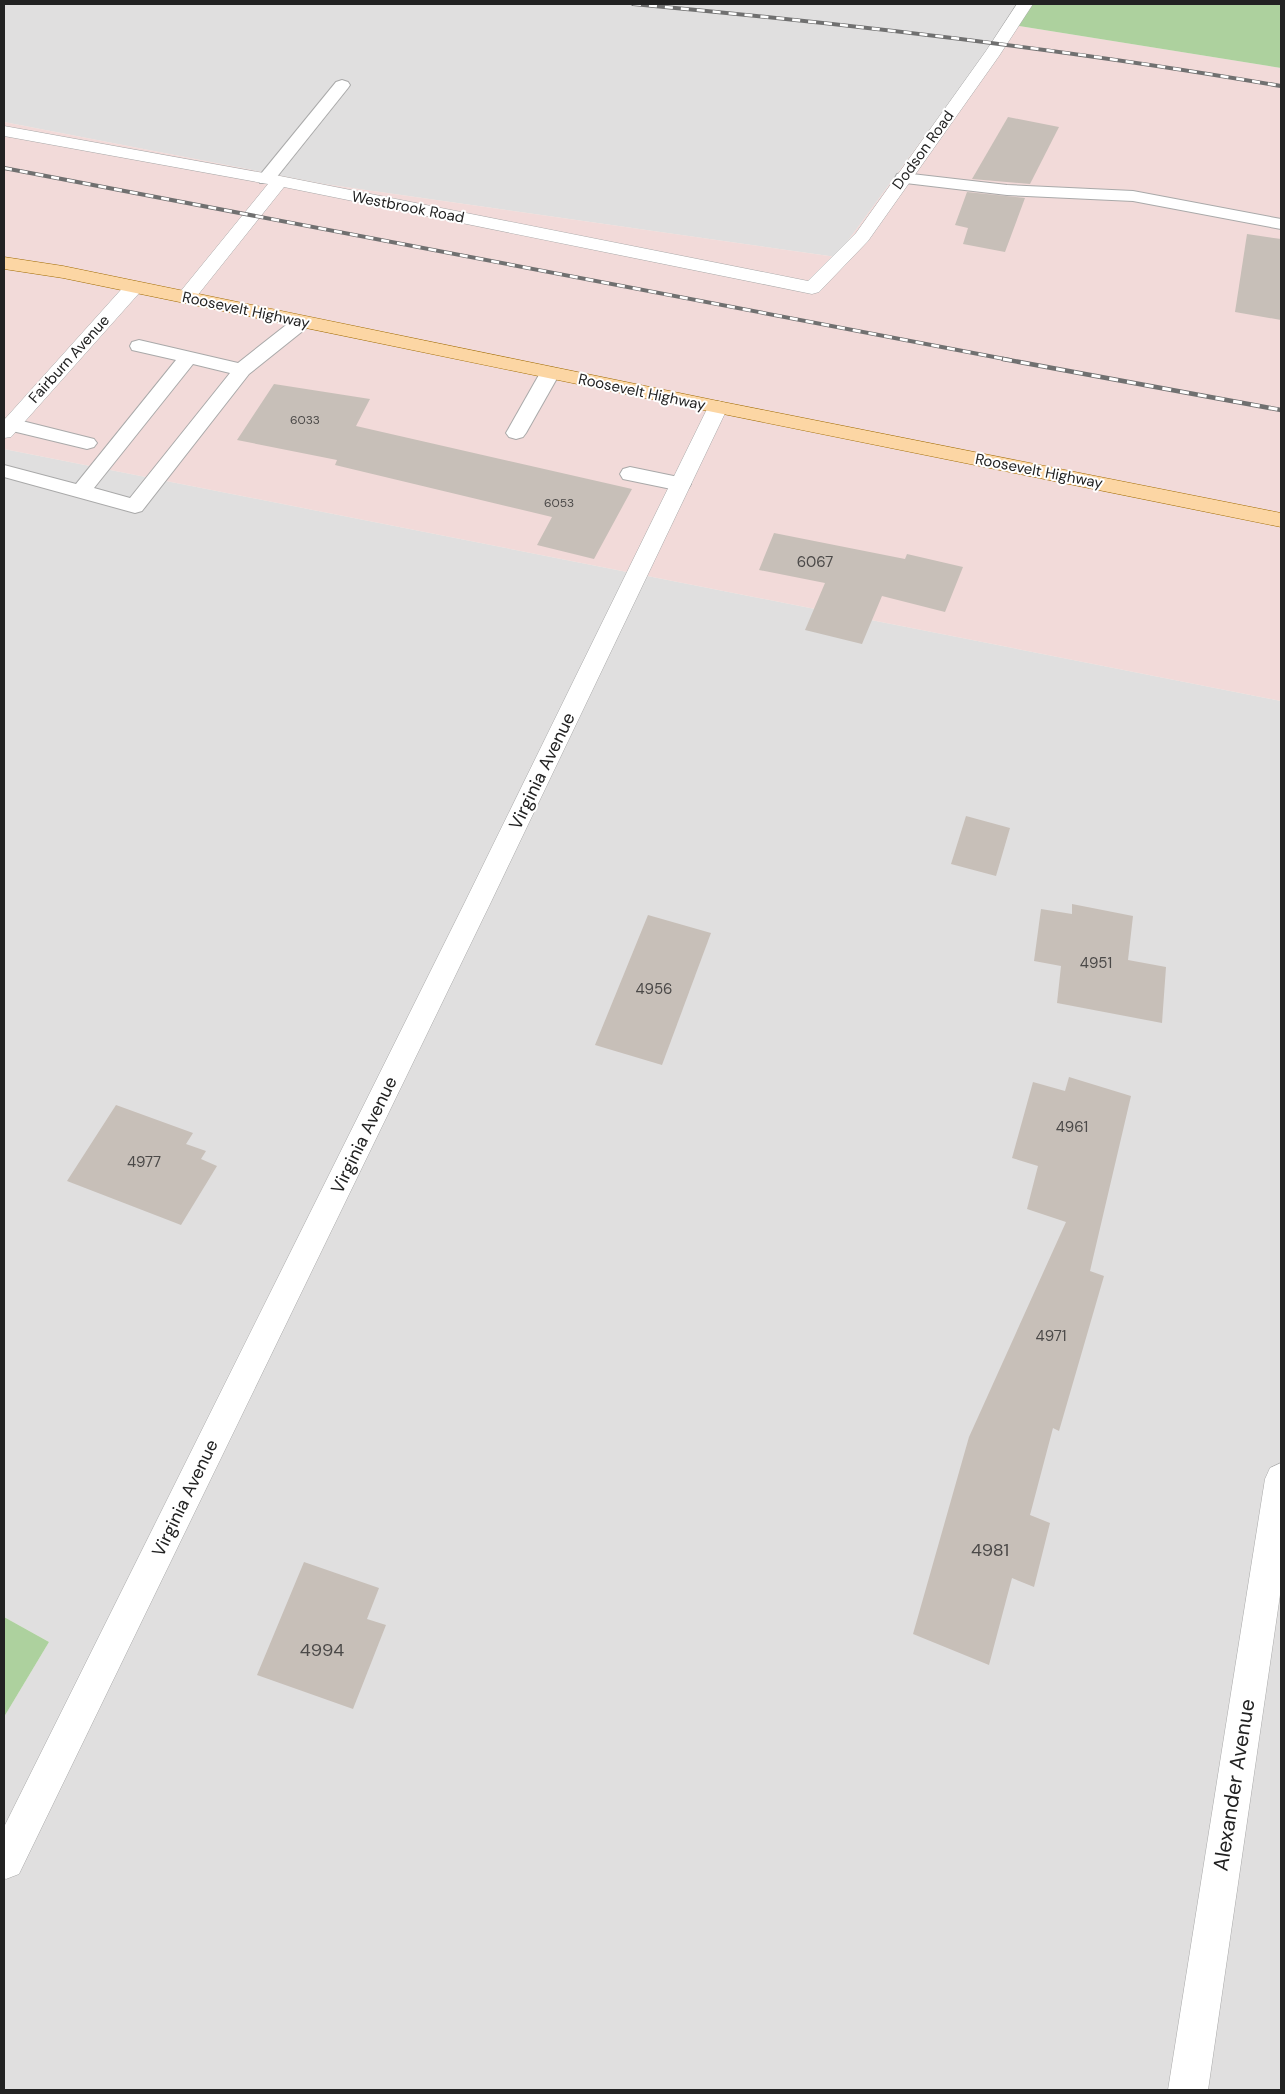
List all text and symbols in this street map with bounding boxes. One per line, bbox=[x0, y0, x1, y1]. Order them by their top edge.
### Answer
street label: Dodson Road bbox=[888, 107, 958, 193]
street label: Westbrook Road bbox=[350, 186, 466, 228]
street label: Roosevelt Highway bbox=[181, 287, 312, 333]
street label: Fairburn Avenue bbox=[24, 311, 114, 407]
street label: Roosevelt Highway bbox=[577, 369, 708, 415]
house number: 6033 bbox=[290, 412, 320, 428]
street label: Roosevelt Highway bbox=[974, 449, 1105, 493]
house number: 6053 bbox=[544, 495, 574, 511]
house number: 6067 bbox=[797, 552, 833, 572]
street label: Virginia Avenue bbox=[503, 708, 581, 834]
house number: 4951 bbox=[1080, 953, 1112, 973]
house number: 4956 bbox=[635, 979, 673, 999]
street label: Virginia Avenue bbox=[325, 1072, 403, 1198]
house number: 4961 bbox=[1056, 1117, 1088, 1137]
house number: 4977 bbox=[127, 1152, 161, 1172]
house number: 4971 bbox=[1036, 1326, 1066, 1346]
street label: Virginia Avenue bbox=[146, 1435, 224, 1561]
house number: 4981 bbox=[971, 1538, 1009, 1562]
house number: 4994 bbox=[300, 1638, 344, 1662]
street label: Alexander Avenue bbox=[1207, 1697, 1261, 1873]

